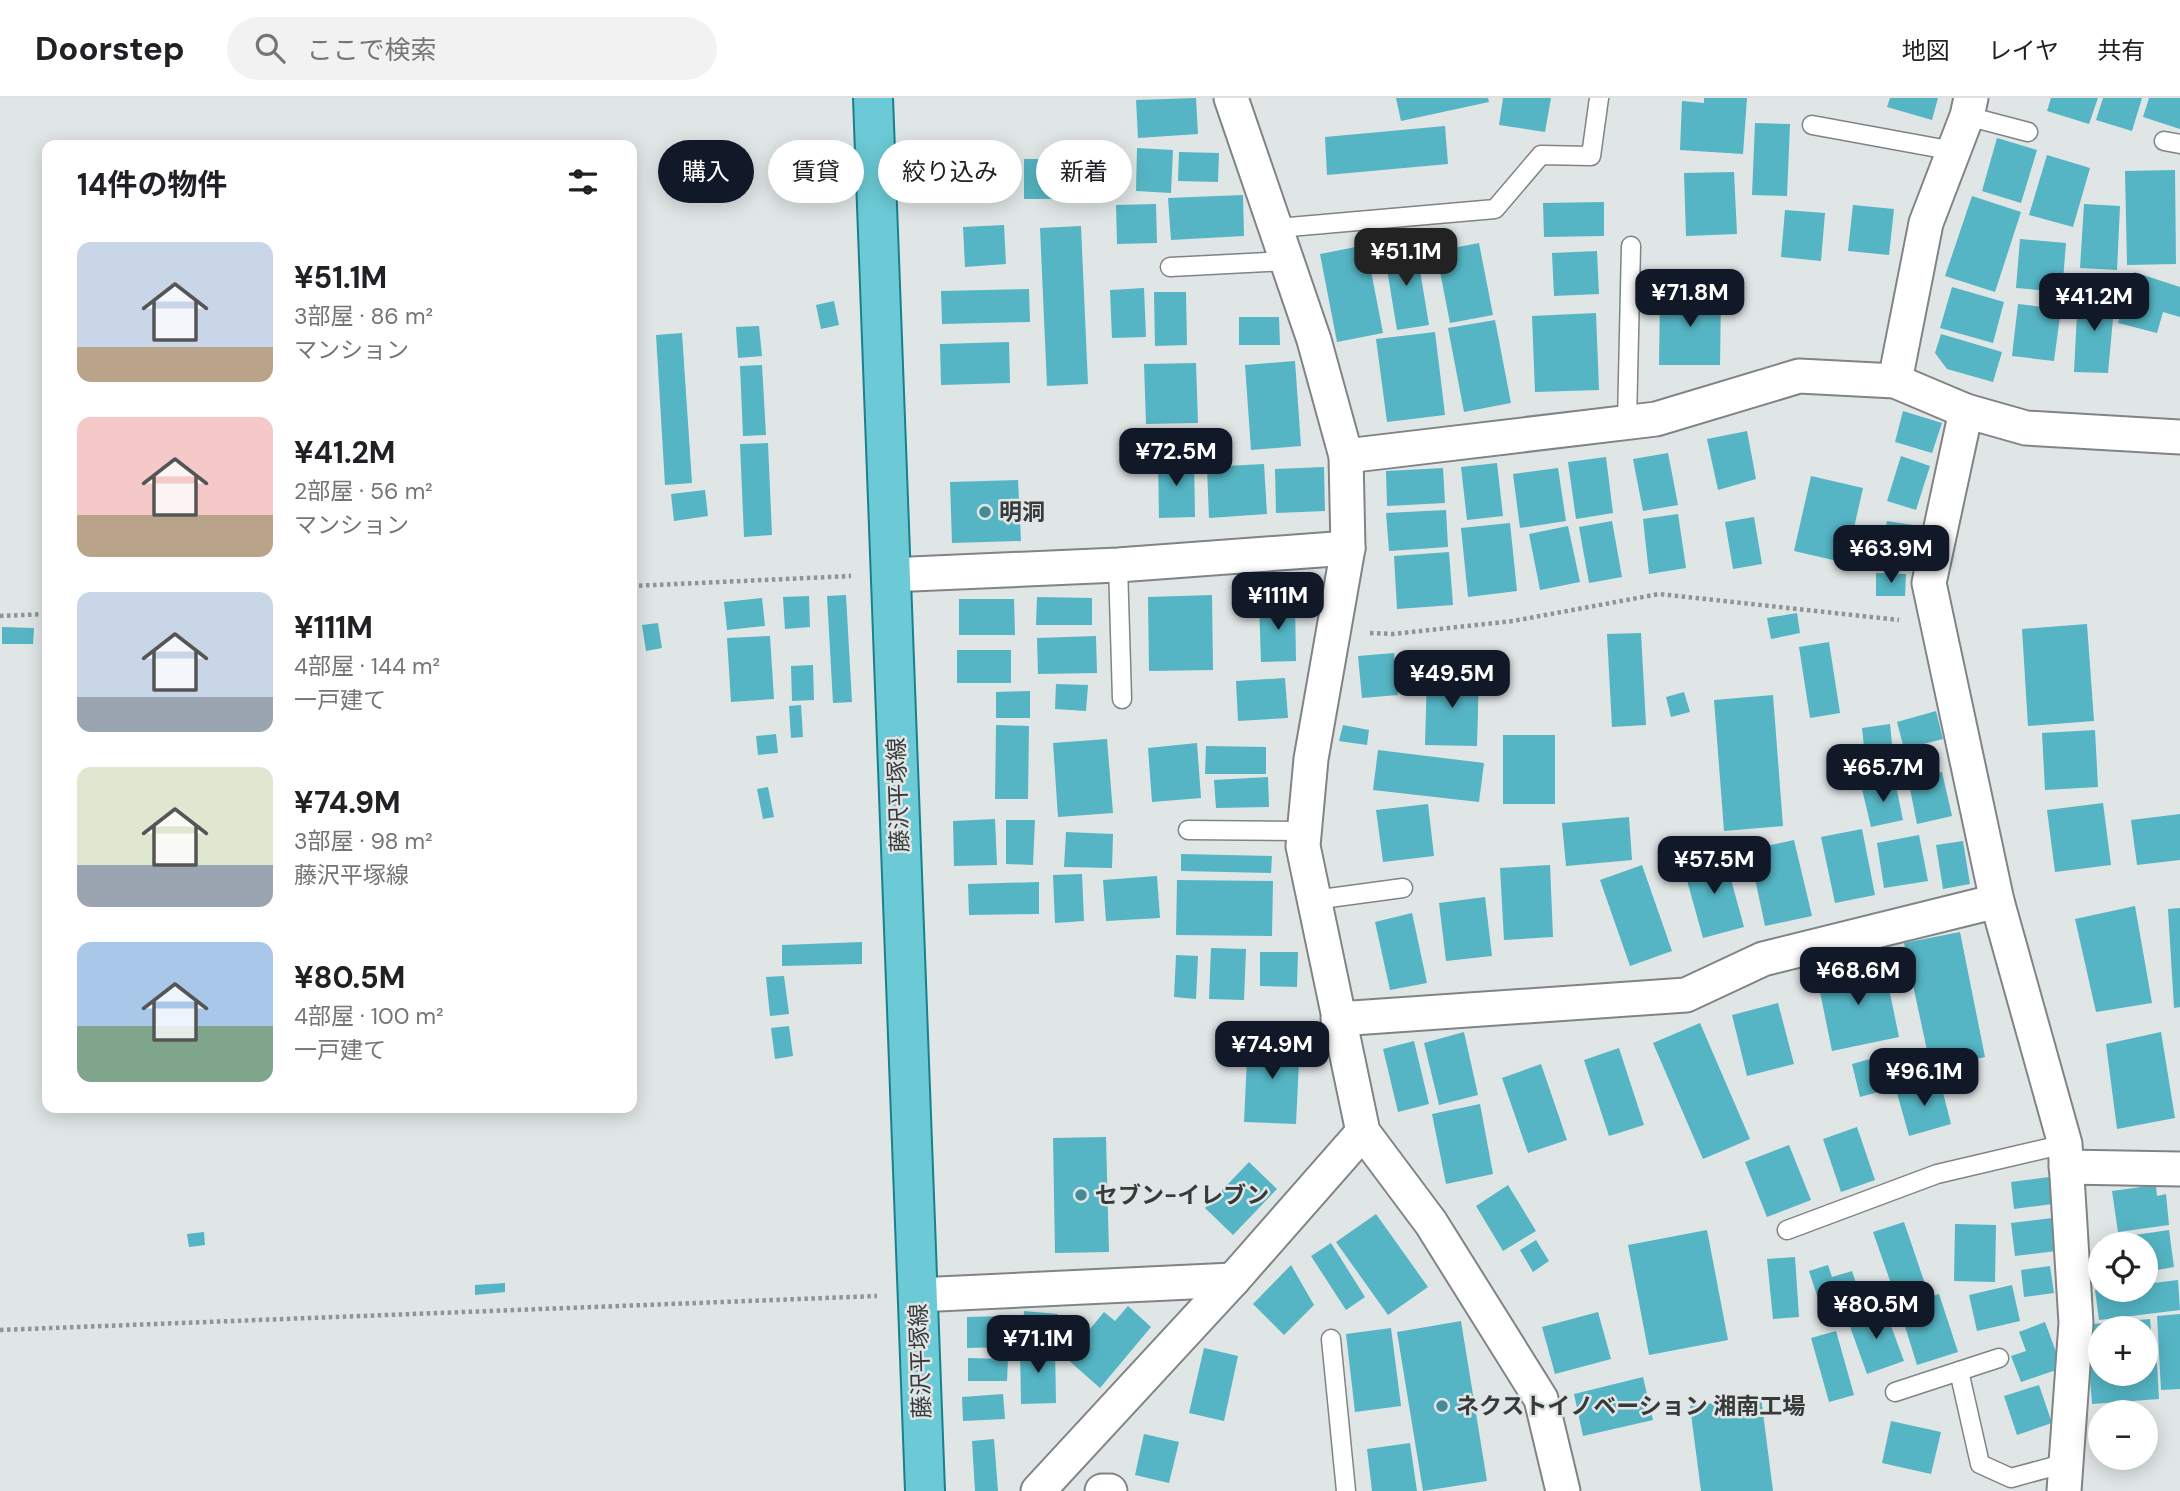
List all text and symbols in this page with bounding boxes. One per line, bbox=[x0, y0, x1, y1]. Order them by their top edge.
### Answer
search box bbox=[227, 17, 717, 80]
text: Doorstep bbox=[35, 27, 185, 70]
icon: search bbox=[251, 29, 289, 67]
text: ここで検索 bbox=[307, 33, 437, 67]
text: 地図 bbox=[1902, 35, 1950, 66]
text: レイヤ bbox=[1988, 35, 2059, 66]
text: 共有 bbox=[2097, 35, 2145, 66]
chip: 購入 bbox=[658, 140, 754, 203]
chip: 賃貸 bbox=[768, 140, 864, 203]
chip: 絞り込み bbox=[878, 140, 1022, 203]
chip: 新着 bbox=[1036, 140, 1132, 203]
icon: filters bbox=[564, 163, 602, 201]
text: 14件の物件 bbox=[77, 165, 227, 204]
pin: ¥51.1M bbox=[1349, 228, 1463, 288]
text: ¥51.1M bbox=[1370, 236, 1442, 266]
text: ¥51.1M bbox=[294, 258, 387, 297]
icon: home bbox=[133, 270, 217, 354]
pin: ¥71.8M bbox=[1633, 270, 1747, 329]
pin: ¥41.2M bbox=[2037, 274, 2151, 333]
text: ¥71.8M bbox=[1651, 277, 1729, 307]
text: ¥41.2M bbox=[2055, 281, 2133, 311]
text: 3部屋 · 86 m² bbox=[294, 301, 433, 331]
text: マンション bbox=[294, 335, 409, 365]
pin: ¥72.5M bbox=[1119, 428, 1233, 488]
text: ¥41.2M bbox=[294, 433, 395, 472]
text: ¥72.5M bbox=[1135, 436, 1217, 466]
icon: home bbox=[133, 445, 217, 529]
text: 2部屋 · 56 m² bbox=[294, 476, 433, 506]
place label: 明洞 bbox=[999, 497, 1045, 527]
marker: 明洞 bbox=[977, 504, 993, 520]
text: マンション bbox=[294, 510, 409, 540]
pin: ¥63.9M bbox=[1834, 526, 1948, 585]
text: ¥63.9M bbox=[1849, 533, 1933, 563]
pin: ¥111M bbox=[1229, 573, 1327, 632]
text: ¥111M bbox=[1248, 580, 1308, 610]
text: ¥111M bbox=[294, 608, 373, 647]
icon: home bbox=[133, 620, 217, 704]
pin: ¥49.5M bbox=[1395, 650, 1509, 710]
text: 4部屋 · 144 m² bbox=[294, 651, 440, 681]
text: ¥49.5M bbox=[1410, 658, 1494, 688]
text: 一戸建て bbox=[294, 685, 386, 715]
street label: 藤沢平塚線 bbox=[881, 737, 915, 853]
pin: ¥65.7M bbox=[1826, 744, 1940, 804]
text: ¥65.7M bbox=[1842, 752, 1924, 782]
text: ¥74.9M bbox=[294, 783, 401, 822]
icon: home bbox=[133, 795, 217, 879]
text: 3部屋 · 98 m² bbox=[294, 826, 433, 856]
pin: ¥57.5M bbox=[1657, 836, 1771, 896]
text: ¥57.5M bbox=[1674, 844, 1754, 874]
text: 藤沢平塚線 bbox=[294, 860, 409, 890]
pin: ¥68.6M bbox=[1801, 948, 1915, 1007]
text: ¥68.6M bbox=[1816, 955, 1900, 985]
text: ¥80.5M bbox=[294, 958, 405, 997]
icon: home bbox=[133, 970, 217, 1054]
text: 4部屋 · 100 m² bbox=[294, 1001, 444, 1031]
pin: ¥74.9M bbox=[1215, 1021, 1329, 1081]
text: ¥74.9M bbox=[1231, 1029, 1313, 1059]
text: 一戸建て bbox=[294, 1035, 386, 1065]
pin: ¥96.1M bbox=[1867, 1048, 1981, 1108]
text: ¥96.1M bbox=[1885, 1056, 1963, 1086]
place label: セブン-イレブン bbox=[1095, 1180, 1269, 1210]
marker: セブン-イレブン bbox=[1073, 1187, 1089, 1203]
map controls bbox=[2088, 1232, 2158, 1470]
button: locate bbox=[2088, 1232, 2158, 1302]
pin: ¥80.5M bbox=[1819, 1282, 1933, 1341]
text: ¥80.5M bbox=[1833, 1289, 1919, 1319]
street label: 藤沢平塚線 bbox=[903, 1303, 937, 1419]
pin: ¥71.1M bbox=[981, 1316, 1095, 1375]
button: + bbox=[2088, 1316, 2158, 1386]
text: ¥71.1M bbox=[1003, 1323, 1073, 1353]
place label: ネクストイノベーション 湘南工場 bbox=[1456, 1391, 1805, 1421]
marker: ネクストイノベーション 湘南工場 bbox=[1434, 1398, 1450, 1414]
button: − bbox=[2088, 1400, 2158, 1470]

